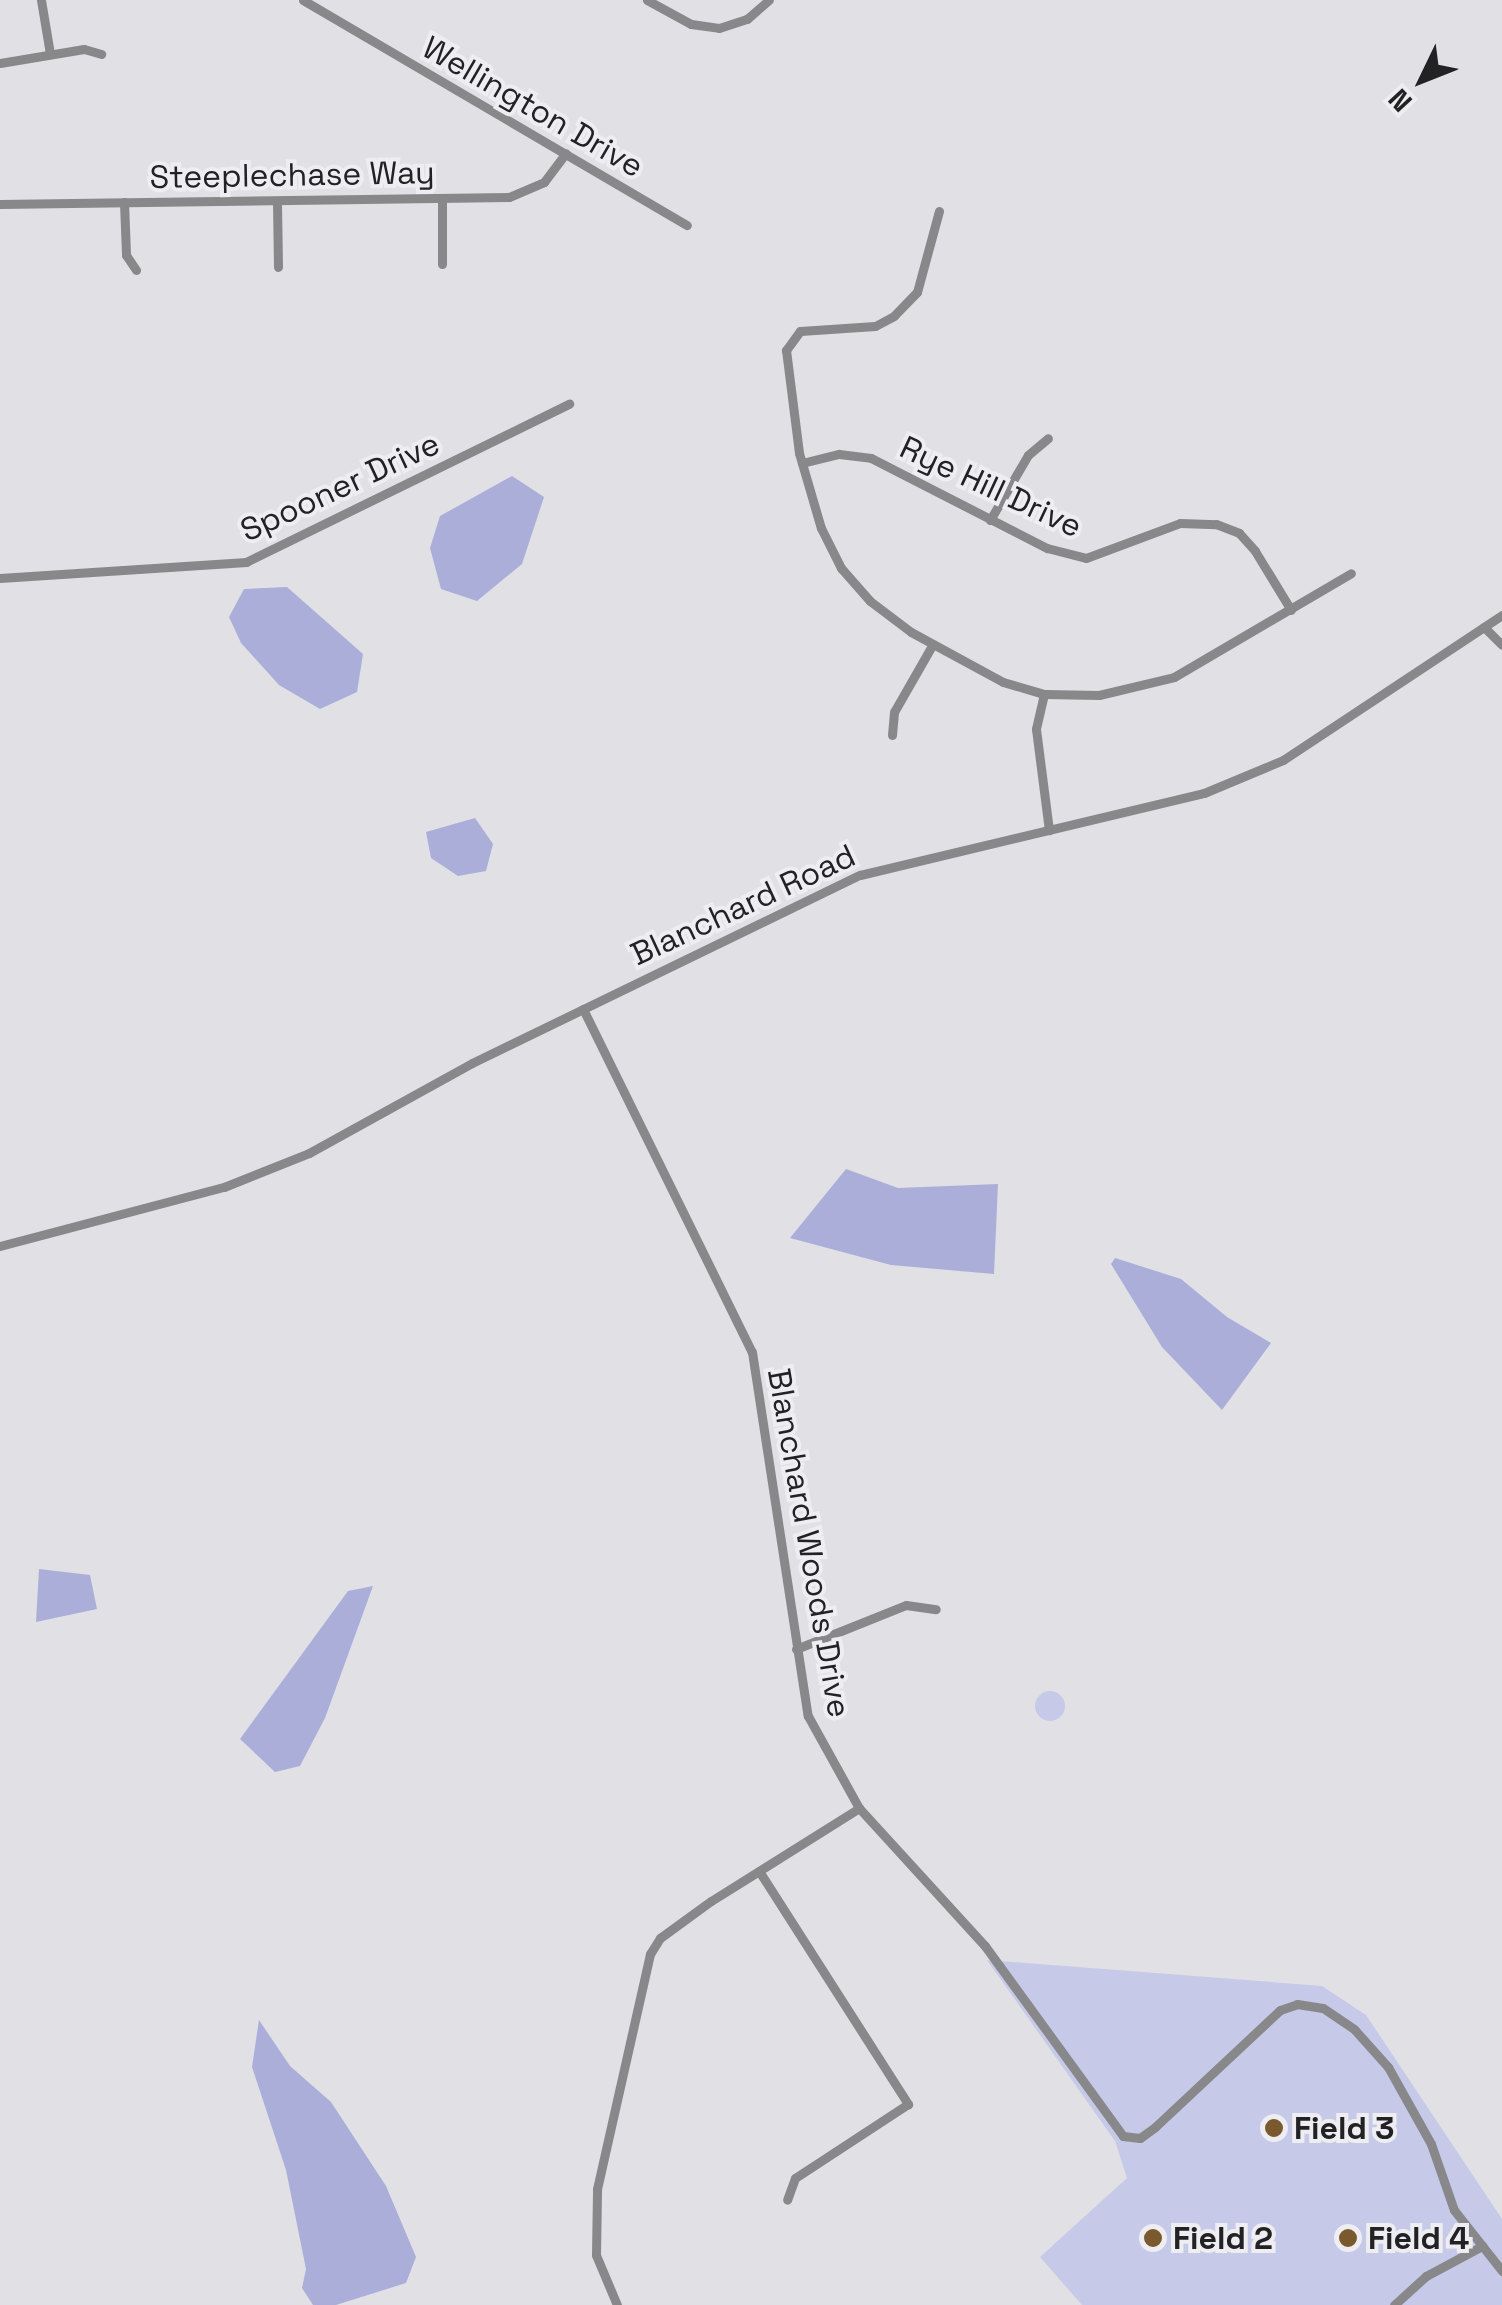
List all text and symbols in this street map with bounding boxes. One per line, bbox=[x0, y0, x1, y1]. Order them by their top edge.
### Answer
street label: Wellington Drive bbox=[416, 28, 650, 186]
north arrow bbox=[1372, 30, 1472, 130]
text: N bbox=[1381, 81, 1420, 120]
street label: Steeplechase Way bbox=[149, 153, 435, 197]
street label: Spooner Drive bbox=[234, 424, 446, 550]
street label: Rye Hill Drive bbox=[894, 428, 1088, 546]
street label: Blanchard Road bbox=[625, 836, 861, 974]
street label: Blanchard Woods Drive bbox=[759, 1365, 859, 1721]
place label: Field 3 bbox=[1294, 2109, 1395, 2147]
marker: Field 3 bbox=[1263, 2117, 1285, 2139]
place label: Field 2 bbox=[1173, 2219, 1273, 2257]
place label: Field 4 bbox=[1368, 2219, 1469, 2257]
marker: Field 2 bbox=[1142, 2227, 1164, 2249]
marker: Field 4 bbox=[1337, 2227, 1359, 2249]

